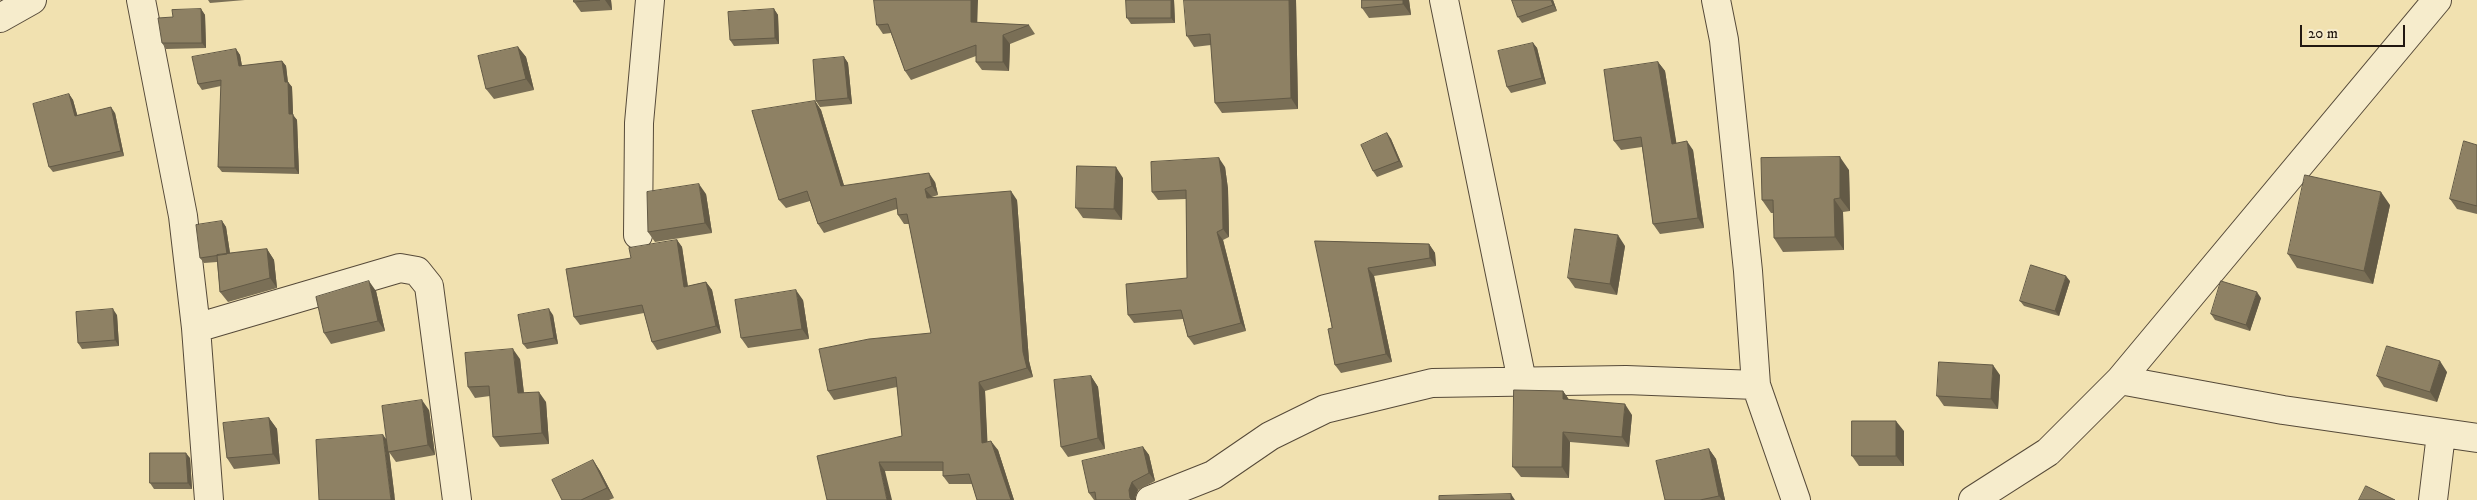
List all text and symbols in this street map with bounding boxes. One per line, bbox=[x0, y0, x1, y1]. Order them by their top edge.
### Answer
scale bar bbox=[2302, 15, 2407, 47]
text: 20 m bbox=[2308, 24, 2338, 43]

